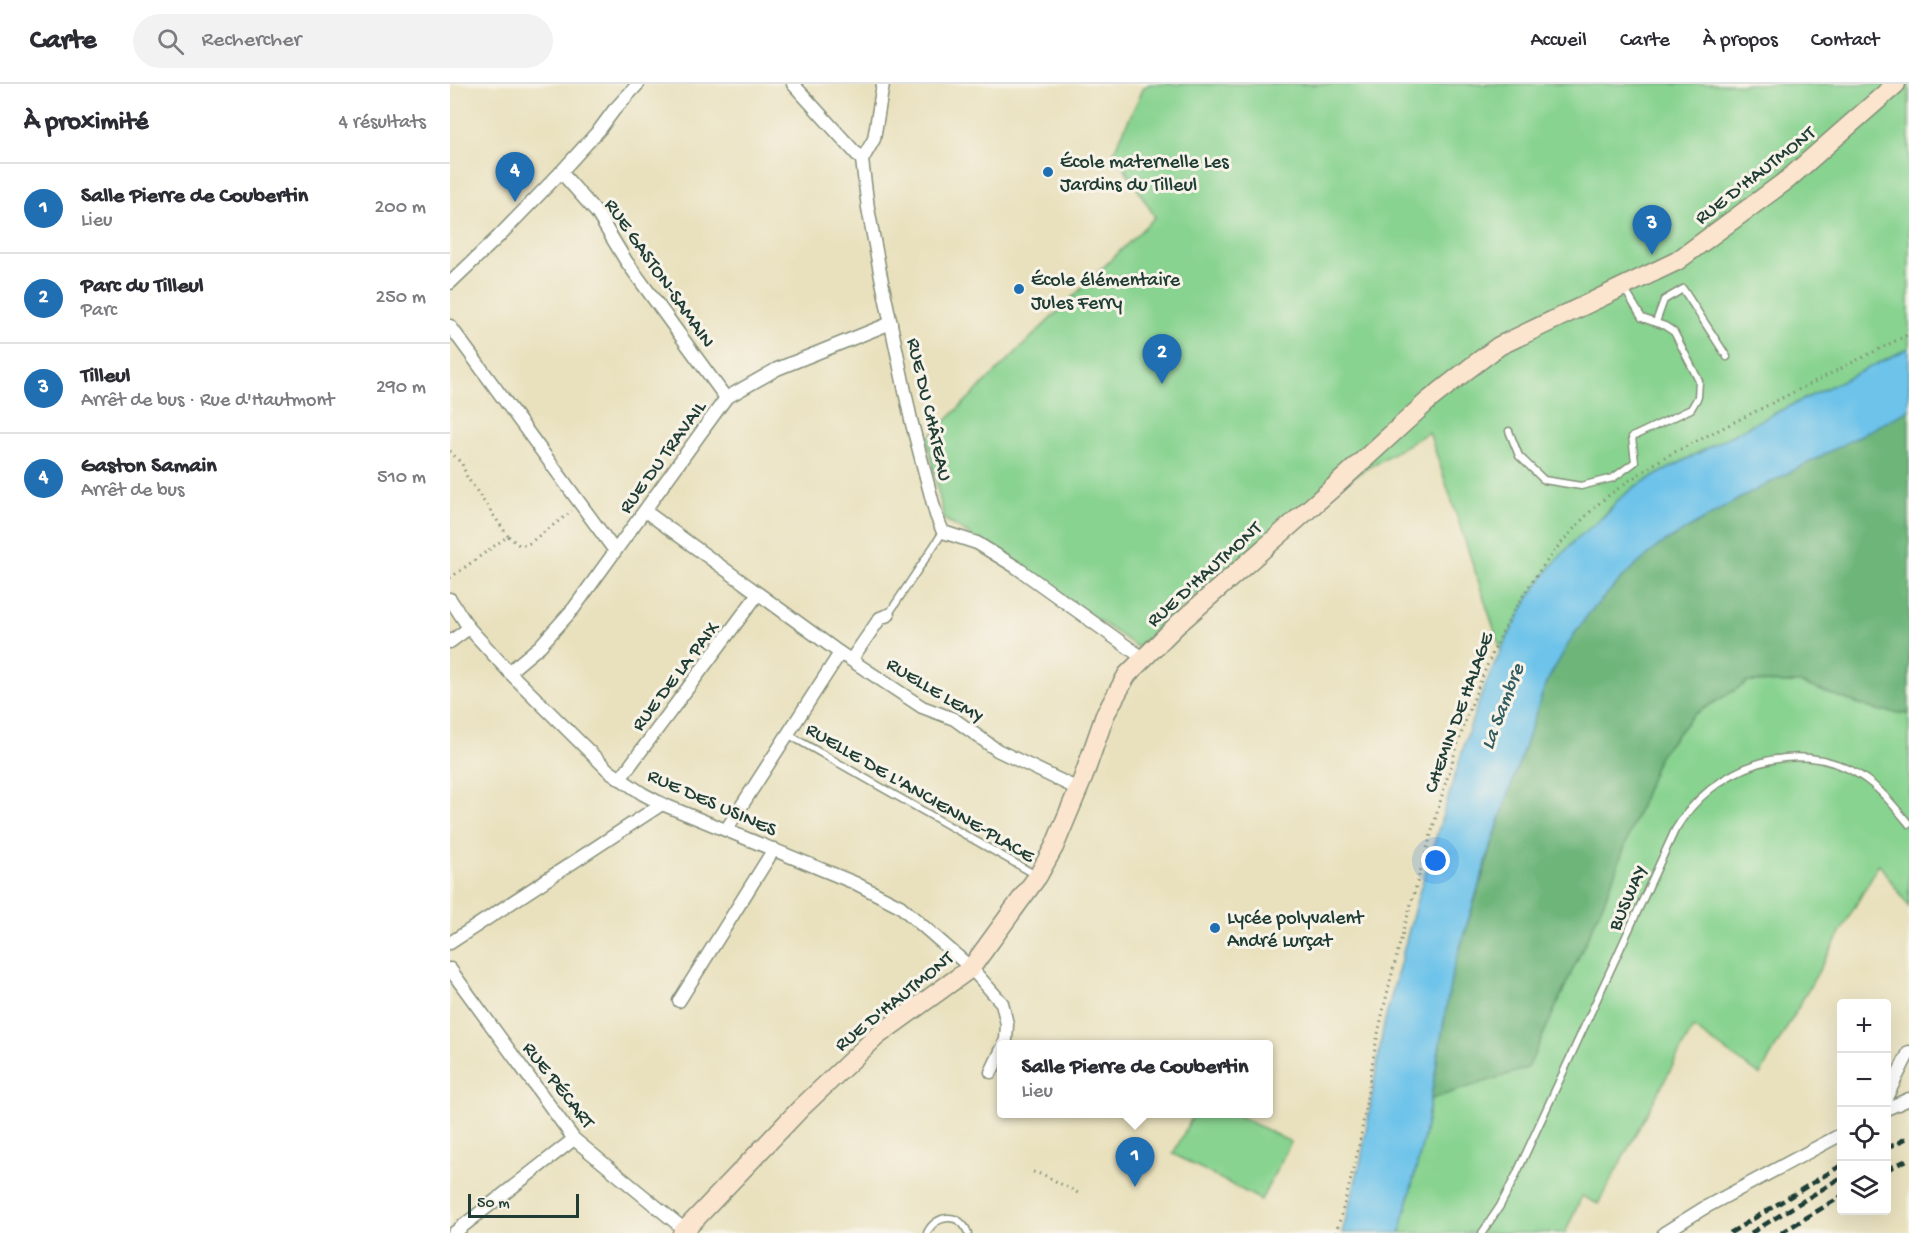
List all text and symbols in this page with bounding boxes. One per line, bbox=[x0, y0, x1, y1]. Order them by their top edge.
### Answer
search box bbox=[133, 14, 553, 68]
text: Carte bbox=[30, 25, 97, 58]
icon: search bbox=[154, 25, 187, 58]
text: Rechercher bbox=[202, 28, 301, 54]
text: Accueil bbox=[1530, 29, 1587, 54]
text: Carte bbox=[1620, 29, 1670, 54]
text: À propos bbox=[1703, 29, 1778, 54]
text: Contact bbox=[1811, 29, 1879, 54]
text: À proximité bbox=[24, 108, 148, 139]
text: 4 résultats bbox=[338, 112, 426, 135]
street label: RUE D'HAUTMONT bbox=[1691, 122, 1822, 231]
place label: École maternelle Les Jardins du Tilleul bbox=[1060, 151, 1229, 198]
pin: 4 bbox=[496, 152, 534, 202]
marker: École maternelle Les Jardins du Tilleul bbox=[1041, 165, 1055, 179]
text: Salle Pierre de Coubertin bbox=[81, 184, 308, 210]
street label: RUE GASTON-SAMAIN bbox=[598, 195, 718, 353]
text: 1 bbox=[39, 197, 48, 220]
text: 200 m bbox=[375, 197, 426, 220]
pin: 3 bbox=[1632, 206, 1672, 255]
text: Lieu bbox=[81, 210, 112, 233]
place label: École élémentaire Jules Ferry bbox=[1031, 269, 1181, 316]
text: Parc du Tilleul bbox=[81, 274, 204, 300]
marker: École élémentaire Jules Ferry bbox=[1012, 282, 1026, 296]
text: 2 bbox=[39, 287, 48, 310]
text: 250 m bbox=[375, 287, 426, 310]
text: Parc bbox=[81, 300, 117, 323]
pin: 2 bbox=[1142, 334, 1182, 384]
street label: RUE DU CHÂTEAU bbox=[900, 336, 956, 484]
text: Tilleul bbox=[81, 364, 130, 390]
text: 3 bbox=[38, 377, 49, 400]
text: 290 m bbox=[376, 377, 426, 400]
text: Arrêt de bus · Rue d'Hautmont bbox=[81, 390, 334, 413]
street label: RUE DU TRAVAIL bbox=[615, 397, 713, 519]
text: Gaston Samain bbox=[81, 454, 217, 480]
text: 4 bbox=[39, 467, 48, 490]
text: 510 m bbox=[377, 467, 426, 490]
text: Arrêt de bus bbox=[81, 480, 184, 503]
street label: RUE D'HAUTMONT bbox=[1143, 517, 1268, 633]
street label: RUE DE LA PAIX bbox=[628, 617, 726, 737]
street label: CHEMIN DE HALAGE bbox=[1421, 628, 1500, 796]
street label: RUELLE LEMY bbox=[881, 654, 987, 730]
water label: La Sambre bbox=[1476, 660, 1532, 754]
street label: RUELLE DE L'ANCIENNE-PLACE bbox=[801, 719, 1039, 870]
street label: RUE DES USINES bbox=[643, 765, 780, 843]
your location bbox=[1421, 846, 1450, 875]
street label: BUSWAY bbox=[1604, 862, 1654, 936]
place label: Lycée polyvalent André Lurçat bbox=[1227, 908, 1365, 954]
marker: Lycée polyvalent André Lurçat bbox=[1208, 921, 1222, 935]
street label: RUE D'HAUTMONT bbox=[831, 947, 960, 1058]
map controls bbox=[1837, 999, 1891, 1215]
button: + bbox=[1837, 999, 1891, 1053]
street label: RUE PÉCART bbox=[516, 1038, 600, 1135]
popup bbox=[997, 1040, 1273, 1118]
button: − bbox=[1837, 1053, 1891, 1107]
text: Salle Pierre de Coubertin bbox=[1021, 1055, 1249, 1081]
text: Lieu bbox=[1021, 1081, 1053, 1104]
button: locate bbox=[1837, 1107, 1891, 1161]
pin: 1 bbox=[1116, 1138, 1154, 1187]
button: layers bbox=[1837, 1161, 1891, 1215]
scale bar bbox=[468, 1191, 579, 1218]
text: 50 m bbox=[477, 1195, 510, 1214]

